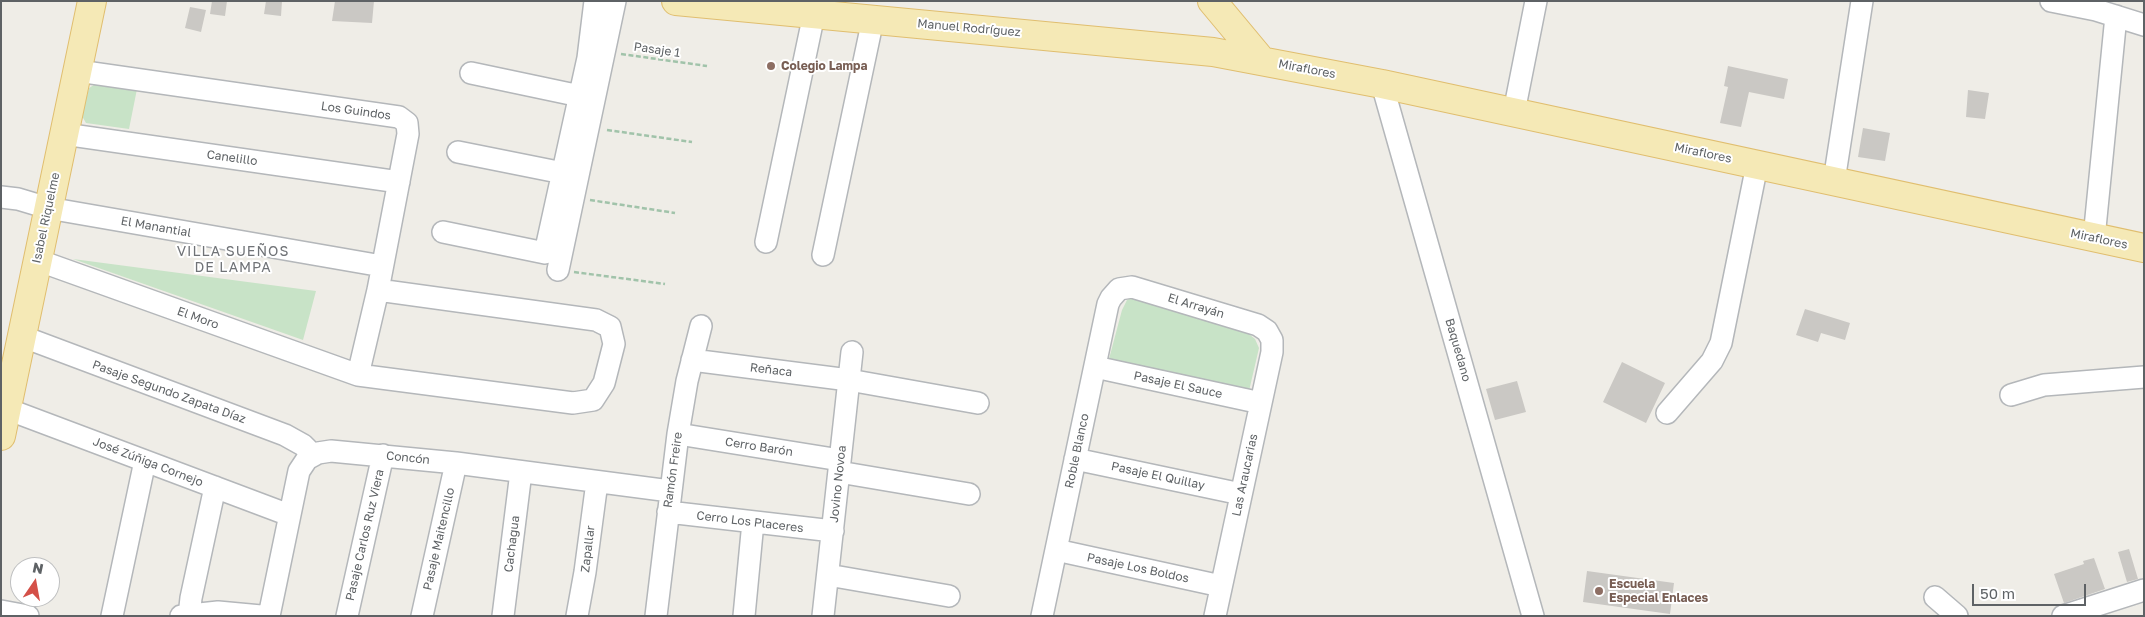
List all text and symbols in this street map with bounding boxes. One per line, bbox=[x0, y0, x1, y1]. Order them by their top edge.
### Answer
street label: Manuel Rodríguez bbox=[917, 16, 1021, 40]
street label: Pasaje 1 bbox=[633, 40, 681, 60]
street label: Miraflores bbox=[1277, 56, 1337, 82]
place label: Colegio Lampa bbox=[781, 59, 867, 73]
marker: Colegio Lampa bbox=[765, 60, 777, 72]
street label: Los Guindos bbox=[320, 99, 392, 123]
street label: Miraflores bbox=[1673, 140, 1733, 166]
street label: Canelillo bbox=[206, 147, 258, 169]
street label: Isabel Riquelme bbox=[29, 171, 63, 265]
street label: El Manantial bbox=[120, 214, 192, 240]
street label: Miraflores bbox=[2069, 226, 2129, 252]
district label: VILLA SUEÑOS DE LAMPA bbox=[175, 244, 291, 276]
street label: El Arrayán bbox=[1166, 291, 1226, 321]
street label: El Moro bbox=[175, 304, 221, 332]
street label: Baquedano bbox=[1442, 317, 1474, 383]
street label: Pasaje Segundo Zapata Díaz bbox=[90, 357, 248, 427]
street label: Reñaca bbox=[749, 360, 793, 380]
street label: Pasaje El Sauce bbox=[1132, 369, 1224, 401]
street label: Roble Blanco bbox=[1062, 412, 1092, 490]
street label: Ramón Freire bbox=[661, 431, 685, 509]
street label: Las Araucarias bbox=[1229, 432, 1261, 518]
street label: José Zúñiga Cornejo bbox=[91, 434, 205, 490]
street label: Cerro Barón bbox=[724, 435, 794, 459]
street label: Jovino Novoa bbox=[827, 445, 849, 523]
street label: Concón bbox=[385, 449, 431, 467]
street label: Pasaje El Quillay bbox=[1110, 459, 1206, 493]
street label: Pasaje Carlos Ruz Viera bbox=[343, 468, 387, 602]
street label: Pasaje Maitencillo bbox=[420, 486, 458, 592]
street label: Cerro Los Placeres bbox=[696, 508, 804, 536]
street label: Cachagua bbox=[501, 515, 523, 573]
street label: Zapallar bbox=[578, 525, 598, 573]
street label: Pasaje Los Boldos bbox=[1086, 550, 1190, 586]
north arrow bbox=[10, 557, 60, 607]
text: N bbox=[31, 558, 45, 577]
scale bar bbox=[1975, 574, 2089, 606]
place label: Escuela Especial Enlaces bbox=[1609, 577, 1708, 605]
text: 50 m bbox=[1980, 584, 2015, 602]
marker: Escuela Especial Enlaces bbox=[1593, 585, 1605, 597]

